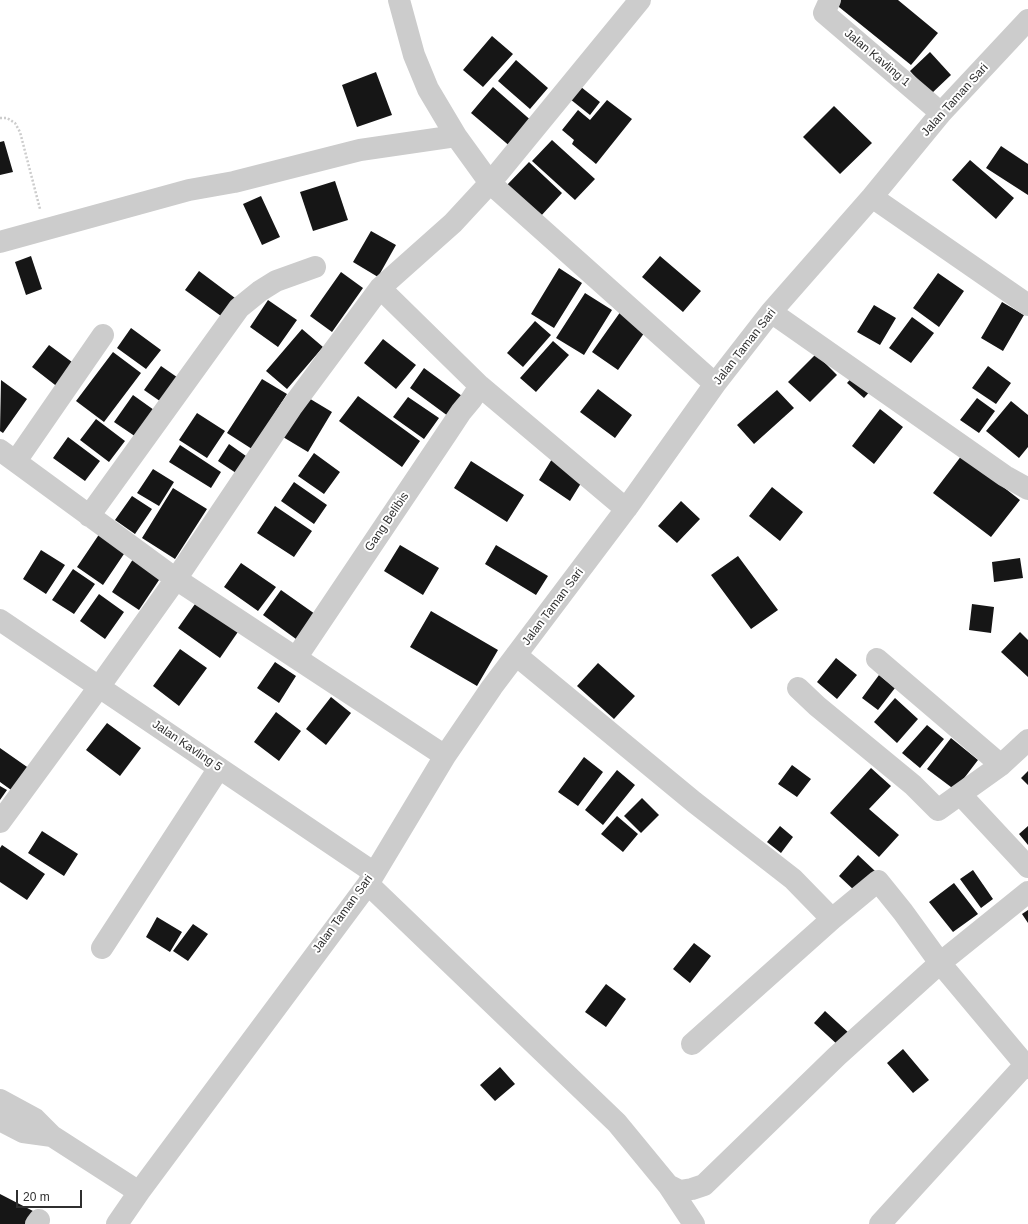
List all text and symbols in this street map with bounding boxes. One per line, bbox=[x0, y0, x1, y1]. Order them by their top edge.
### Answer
street label: Jalan Kavling 1 bbox=[841, 26, 913, 90]
street label: Jalan Taman Sari bbox=[919, 61, 991, 139]
street label: Jalan Taman Sari bbox=[711, 306, 779, 388]
street label: Gang Belibis bbox=[362, 490, 412, 554]
street label: Jalan Taman Sari bbox=[519, 566, 587, 648]
street label: Jalan Kavling 5 bbox=[149, 717, 225, 775]
street label: Jalan Taman Sari bbox=[310, 872, 376, 956]
scale bar bbox=[18, 1182, 84, 1208]
text: 20 m bbox=[23, 1190, 50, 1204]

